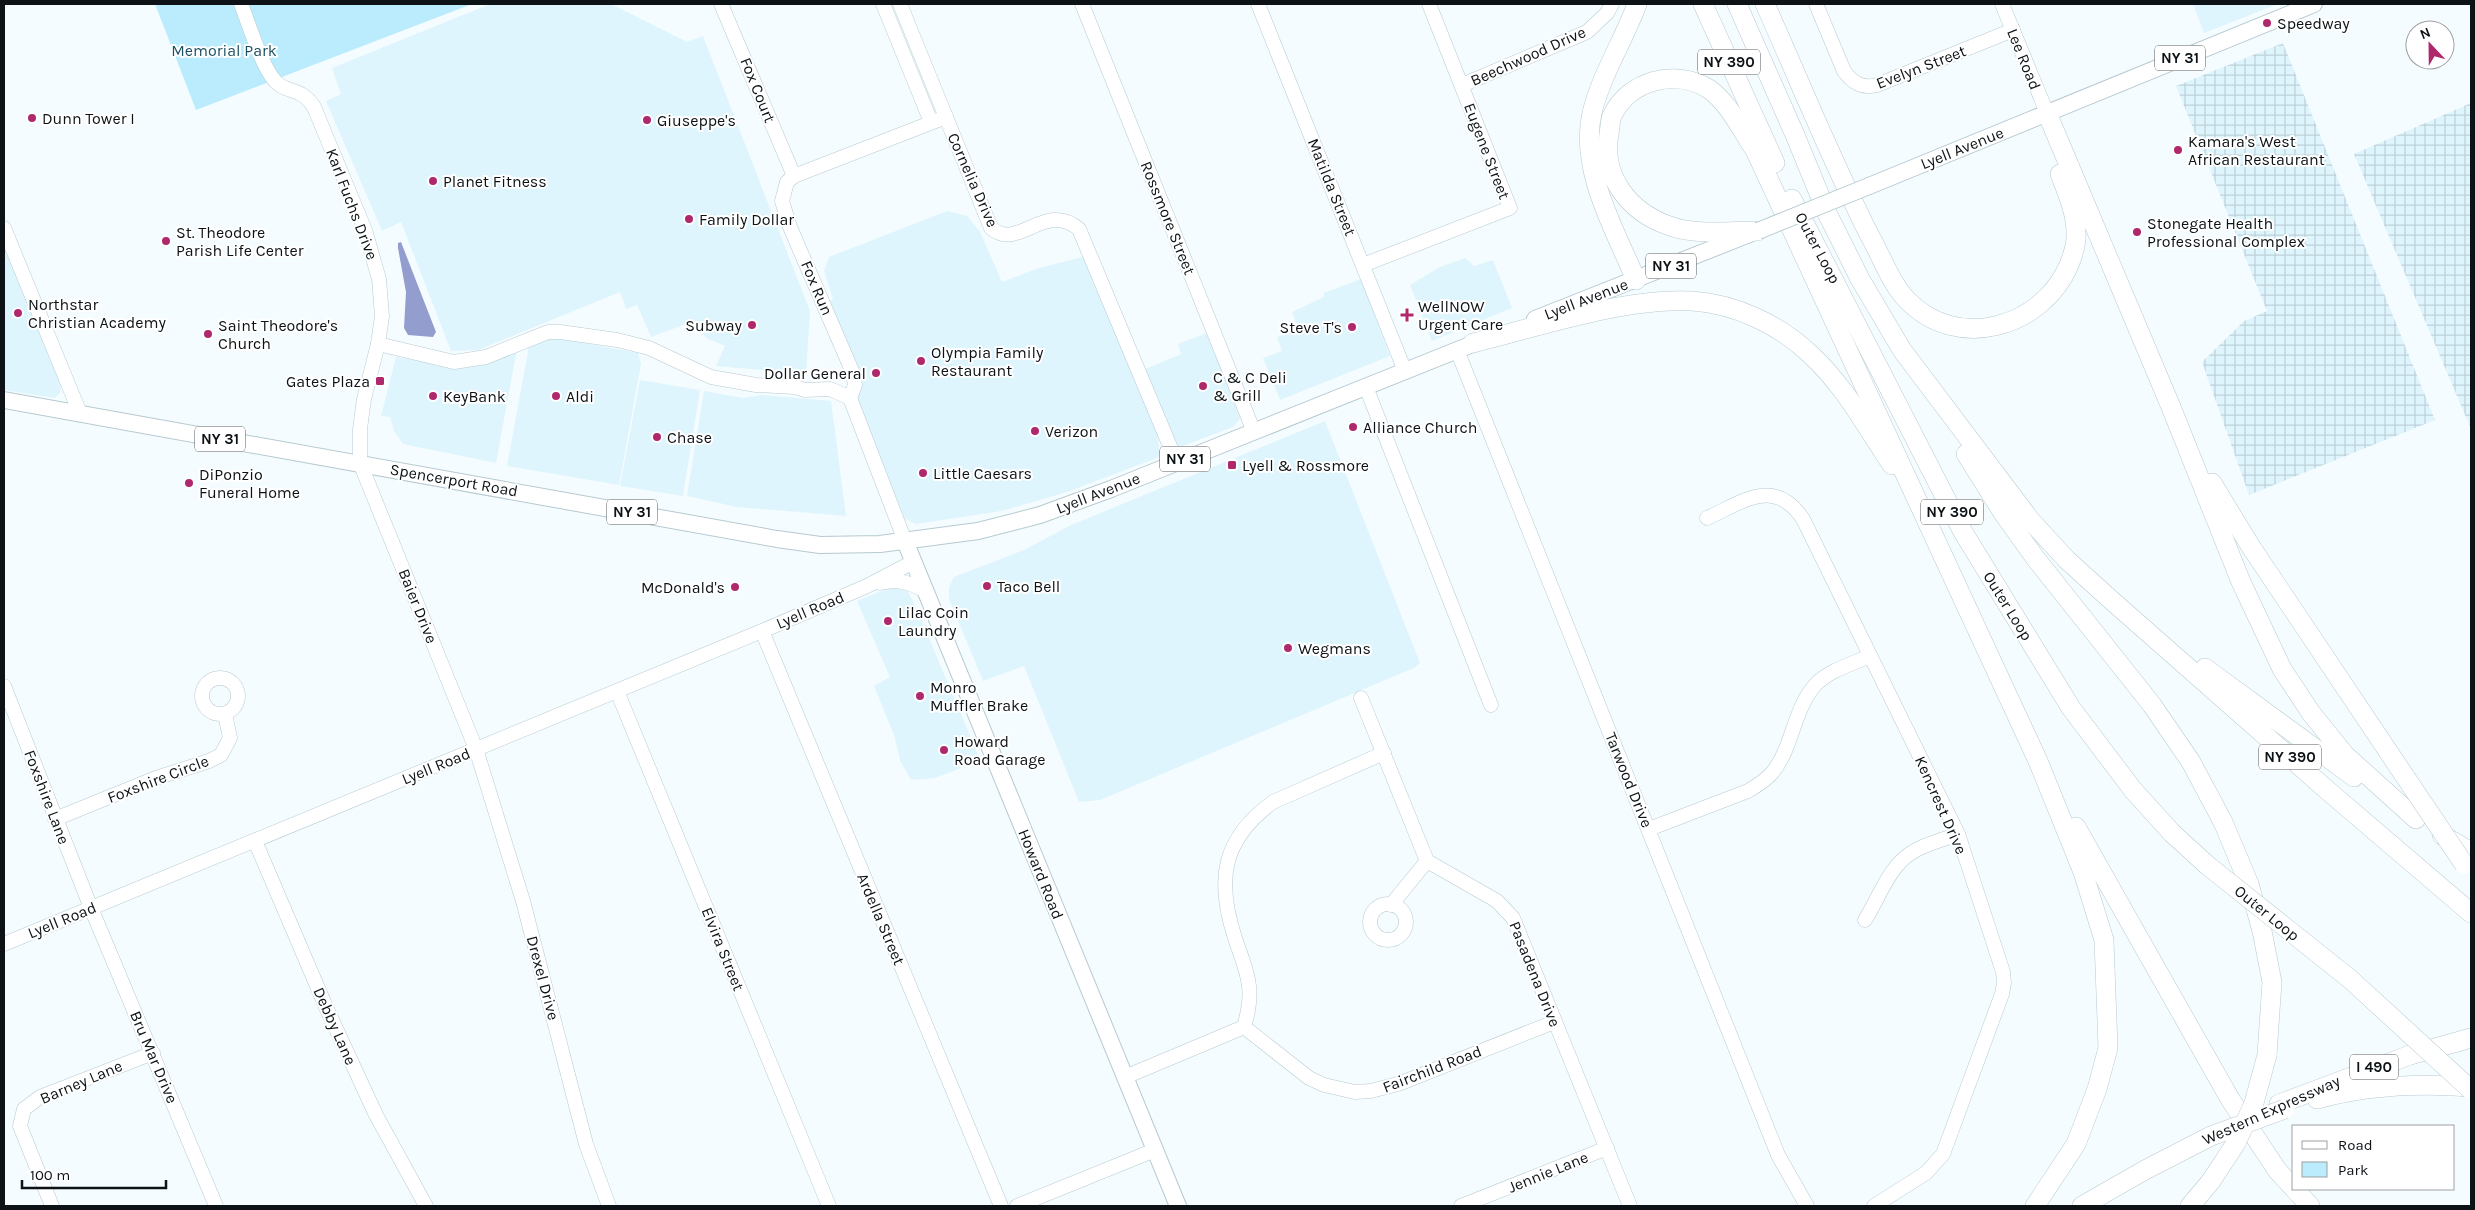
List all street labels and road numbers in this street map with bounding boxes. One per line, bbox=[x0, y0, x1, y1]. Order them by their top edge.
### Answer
street label: Beechwood Drive bbox=[1467, 22, 1589, 90]
street label: Lee Road bbox=[2003, 26, 2045, 92]
street label: Evelyn Street bbox=[1873, 41, 1969, 93]
road number: NY 31 bbox=[2155, 46, 2205, 70]
road number: NY 390 bbox=[1698, 50, 1760, 74]
street label: Fox Court bbox=[736, 55, 780, 125]
street label: Eugene Street bbox=[1460, 100, 1514, 202]
street label: Lyell Avenue bbox=[1918, 123, 2006, 173]
street label: Cornelia Drive bbox=[944, 130, 1002, 230]
street label: Matilda Street bbox=[1304, 135, 1360, 239]
street label: Karl Fuchs Drive bbox=[322, 146, 382, 262]
street label: Rossmore Street bbox=[1137, 158, 1199, 278]
street label: Outer Loop bbox=[1791, 209, 1845, 287]
road number: NY 31 bbox=[1646, 254, 1696, 278]
street label: Fox Run bbox=[797, 258, 837, 318]
street label: Lyell Avenue bbox=[1541, 274, 1631, 324]
road number: NY 31 bbox=[195, 426, 245, 452]
road number: NY 31 bbox=[1160, 446, 1210, 472]
street label: Spencerport Road bbox=[388, 459, 520, 501]
street label: Lyell Avenue bbox=[1053, 468, 1143, 518]
road number: NY 31 bbox=[607, 500, 657, 524]
road number: NY 390 bbox=[1921, 500, 1983, 524]
street label: Baier Drive bbox=[394, 566, 442, 646]
street label: Outer Loop bbox=[1979, 568, 2037, 644]
street label: Lyell Road bbox=[773, 587, 847, 633]
street label: Tarwood Drive bbox=[1601, 730, 1657, 830]
street label: Lyell Road bbox=[399, 744, 473, 788]
road number: NY 390 bbox=[2259, 744, 2321, 770]
street label: Foxshire Lane bbox=[20, 747, 74, 847]
street label: Foxshire Circle bbox=[105, 751, 211, 807]
street label: Kencrest Drive bbox=[1911, 753, 1971, 857]
street label: Howard Road bbox=[1014, 826, 1068, 922]
street label: Ardella Street bbox=[853, 870, 909, 968]
street label: Outer Loop bbox=[2231, 881, 2303, 945]
street label: Lyell Road bbox=[25, 898, 99, 942]
street label: Elvira Street bbox=[698, 904, 748, 994]
street label: Pasadena Drive bbox=[1505, 918, 1565, 1030]
street label: Drexel Drive bbox=[523, 934, 563, 1022]
street label: Debby Lane bbox=[309, 984, 361, 1068]
street label: Bru Mar Drive bbox=[126, 1008, 182, 1106]
street label: Fairchild Road bbox=[1380, 1041, 1484, 1097]
road number: I 490 bbox=[2350, 1054, 2398, 1080]
street label: Barney Lane bbox=[37, 1056, 125, 1108]
street label: Western Expressway bbox=[2199, 1071, 2343, 1149]
street label: Jennie Lane bbox=[1505, 1147, 1591, 1197]

